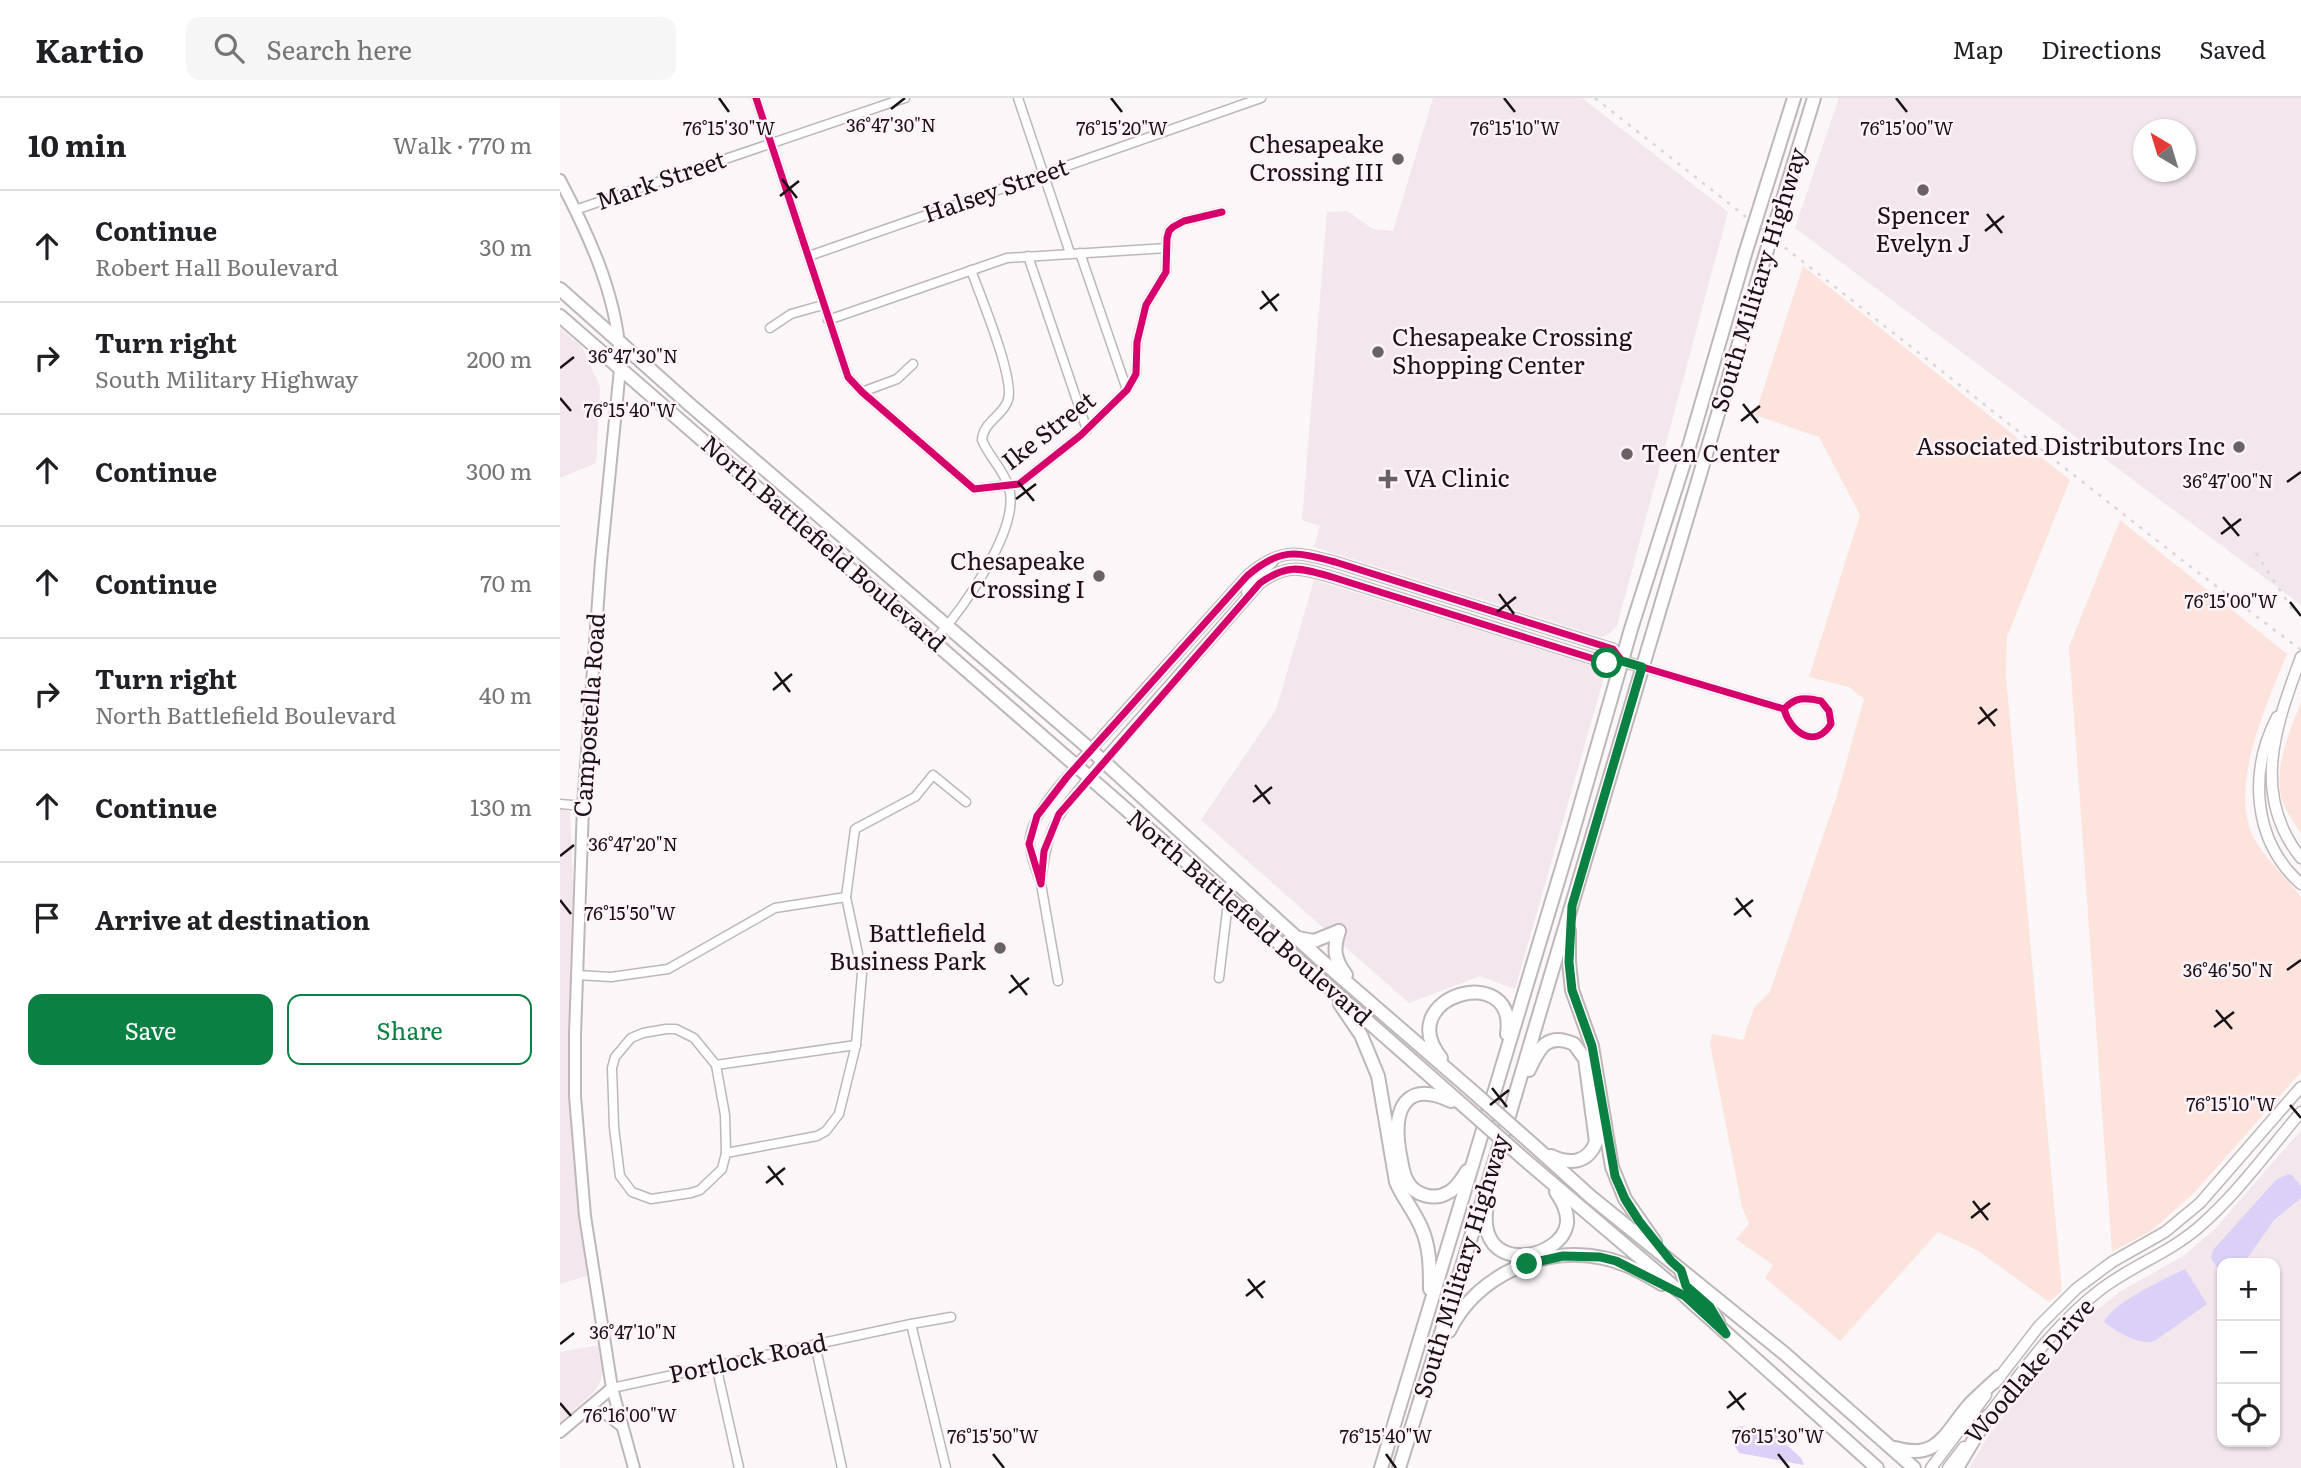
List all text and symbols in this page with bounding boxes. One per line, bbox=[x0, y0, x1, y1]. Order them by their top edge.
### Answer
search box bbox=[186, 17, 676, 80]
text: Kartio bbox=[35, 24, 144, 73]
icon: search bbox=[210, 29, 248, 67]
text: Search here bbox=[266, 29, 412, 68]
text: Map bbox=[1952, 31, 2003, 66]
text: Directions bbox=[2041, 31, 2161, 66]
text: Saved bbox=[2199, 31, 2266, 66]
text: 36°47'30"N bbox=[846, 111, 936, 138]
text: 76°15'30"W bbox=[683, 114, 775, 141]
text: 76°15'20"W bbox=[1076, 114, 1168, 141]
text: 76°15'10"W bbox=[1470, 114, 1560, 141]
text: 76°15'00"W bbox=[1861, 114, 1954, 141]
north arrow bbox=[2133, 119, 2196, 182]
text: 10 min bbox=[28, 122, 127, 166]
place label: Chesapeake Crossing III bbox=[1249, 125, 1384, 188]
text: Walk · 770 m bbox=[393, 127, 532, 161]
street label: Mark Street bbox=[591, 140, 730, 217]
street label: South Military Highway bbox=[1700, 143, 1814, 416]
street label: Halsey Street bbox=[918, 147, 1073, 230]
marker: Chesapeake Crossing III bbox=[1390, 151, 1406, 167]
marker: Spencer Evelyn J bbox=[1915, 182, 1931, 198]
place label: Spencer Evelyn J bbox=[1875, 196, 1971, 259]
text: Continue bbox=[95, 210, 217, 249]
icon: ahead bbox=[28, 227, 66, 265]
text: 30 m bbox=[479, 229, 532, 263]
text: Robert Hall Boulevard bbox=[95, 249, 338, 283]
place label: Chesapeake Crossing Shopping Center bbox=[1392, 318, 1633, 381]
text: Turn right bbox=[95, 322, 237, 361]
icon: right bbox=[28, 339, 66, 377]
text: 200 m bbox=[467, 341, 532, 375]
text: 36°47'30"N bbox=[588, 342, 678, 369]
marker: Chesapeake Crossing Shopping Center bbox=[1370, 344, 1386, 360]
text: South Military Highway bbox=[95, 361, 358, 395]
street label: Ike Street bbox=[993, 381, 1102, 477]
text: 76°15'40"W bbox=[584, 396, 677, 423]
street label: North Battlefield Boulevard bbox=[695, 426, 955, 659]
place label: Associated Distributors Inc bbox=[1916, 427, 2225, 462]
place label: Teen Center bbox=[1641, 434, 1780, 469]
marker: Associated Distributors Inc bbox=[2231, 439, 2247, 455]
marker: Teen Center bbox=[1619, 446, 1635, 462]
icon: ahead bbox=[28, 451, 66, 489]
text: Continue bbox=[95, 451, 217, 490]
text: 300 m bbox=[466, 453, 532, 487]
place label: VA Clinic bbox=[1404, 459, 1510, 494]
text: 36°47'00"N bbox=[2183, 467, 2273, 494]
marker: VA Clinic bbox=[1378, 469, 1398, 489]
place label: Chesapeake Crossing I bbox=[950, 542, 1085, 605]
icon: ahead bbox=[28, 563, 66, 601]
text: Continue bbox=[95, 563, 217, 602]
text: 70 m bbox=[480, 565, 532, 599]
marker: Chesapeake Crossing I bbox=[1091, 568, 1107, 584]
text: 76°15'00"W bbox=[2185, 587, 2278, 614]
street label: Campostella Road bbox=[563, 611, 612, 818]
route start bbox=[1591, 647, 1622, 678]
text: Turn right bbox=[95, 658, 237, 697]
icon: right bbox=[28, 675, 66, 713]
text: 40 m bbox=[479, 677, 532, 711]
text: North Battlefield Boulevard bbox=[95, 697, 396, 731]
icon: ahead bbox=[28, 787, 66, 825]
text: Continue bbox=[95, 787, 217, 826]
text: 130 m bbox=[470, 789, 532, 823]
street label: North Battlefield Boulevard bbox=[1121, 800, 1381, 1033]
text: 36°47'20"N bbox=[588, 830, 678, 857]
icon: arrive bbox=[28, 899, 66, 937]
text: Arrive at destination bbox=[95, 899, 370, 938]
text: 76°15'50"W bbox=[584, 899, 676, 926]
place label: Battlefield Business Park bbox=[829, 914, 986, 977]
marker: Battlefield Business Park bbox=[992, 940, 1008, 956]
text: 36°46'50"N bbox=[2183, 956, 2273, 983]
button: Save bbox=[28, 994, 273, 1065]
button: Share bbox=[287, 994, 532, 1065]
text: 76°15'10"W bbox=[2186, 1090, 2276, 1117]
street label: South Military Highway bbox=[1403, 1129, 1517, 1402]
route end bbox=[1511, 1248, 1542, 1279]
map controls bbox=[2217, 1258, 2280, 1447]
button: + bbox=[2217, 1258, 2280, 1321]
street label: Woodlake Drive bbox=[1955, 1289, 2101, 1450]
text: 36°47'10"N bbox=[589, 1318, 677, 1345]
button: − bbox=[2217, 1321, 2280, 1384]
street label: Portlock Road bbox=[665, 1323, 830, 1390]
button: locate bbox=[2217, 1384, 2280, 1447]
text: 76°16'00"W bbox=[583, 1401, 677, 1428]
text: 76°15'50"W bbox=[947, 1422, 1039, 1449]
text: 76°15'40"W bbox=[1340, 1422, 1433, 1449]
text: 76°15'30"W bbox=[1732, 1422, 1824, 1449]

